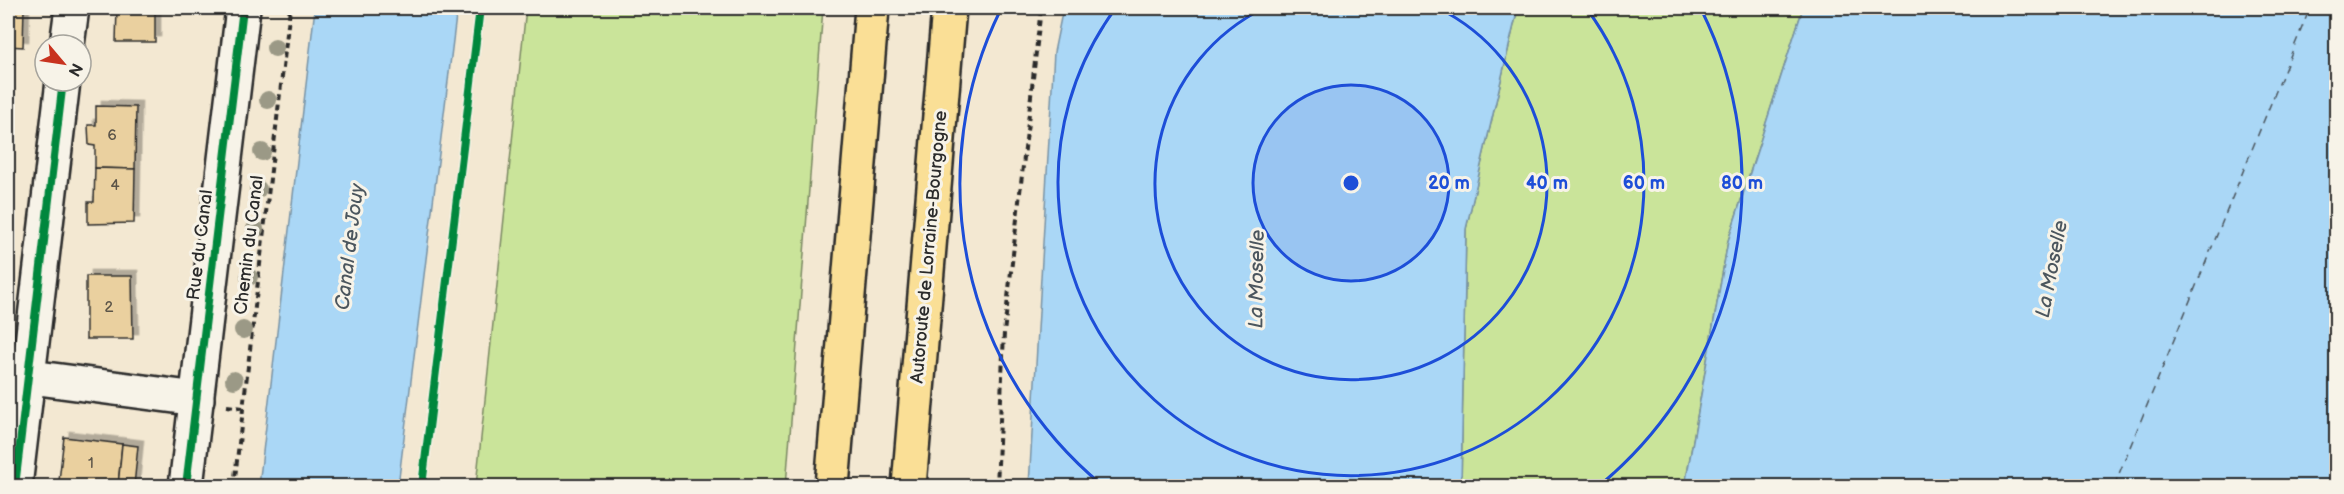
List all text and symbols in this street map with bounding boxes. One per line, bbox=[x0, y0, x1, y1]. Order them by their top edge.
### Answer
north arrow bbox=[33, 33, 93, 93]
text: N bbox=[64, 60, 86, 79]
street label: Autoroute de Lorraine-Bourgogne bbox=[907, 110, 951, 384]
house number: 6 bbox=[107, 126, 117, 145]
centre of rings bbox=[1341, 173, 1361, 193]
text: 20 m bbox=[1428, 173, 1470, 194]
text: 40 m bbox=[1526, 173, 1568, 194]
text: 60 m bbox=[1623, 173, 1665, 194]
text: 80 m bbox=[1721, 173, 1763, 194]
street label: Chemin du Canal bbox=[230, 174, 268, 316]
house number: 4 bbox=[110, 176, 120, 195]
water label: Canal de Jouy bbox=[330, 181, 370, 312]
street label: Rue du Canal bbox=[183, 189, 217, 301]
water label: La Moselle bbox=[2031, 218, 2073, 320]
water label: La Moselle bbox=[1244, 229, 1270, 329]
house number: 2 bbox=[105, 298, 114, 317]
house number: 1 bbox=[88, 454, 94, 473]

